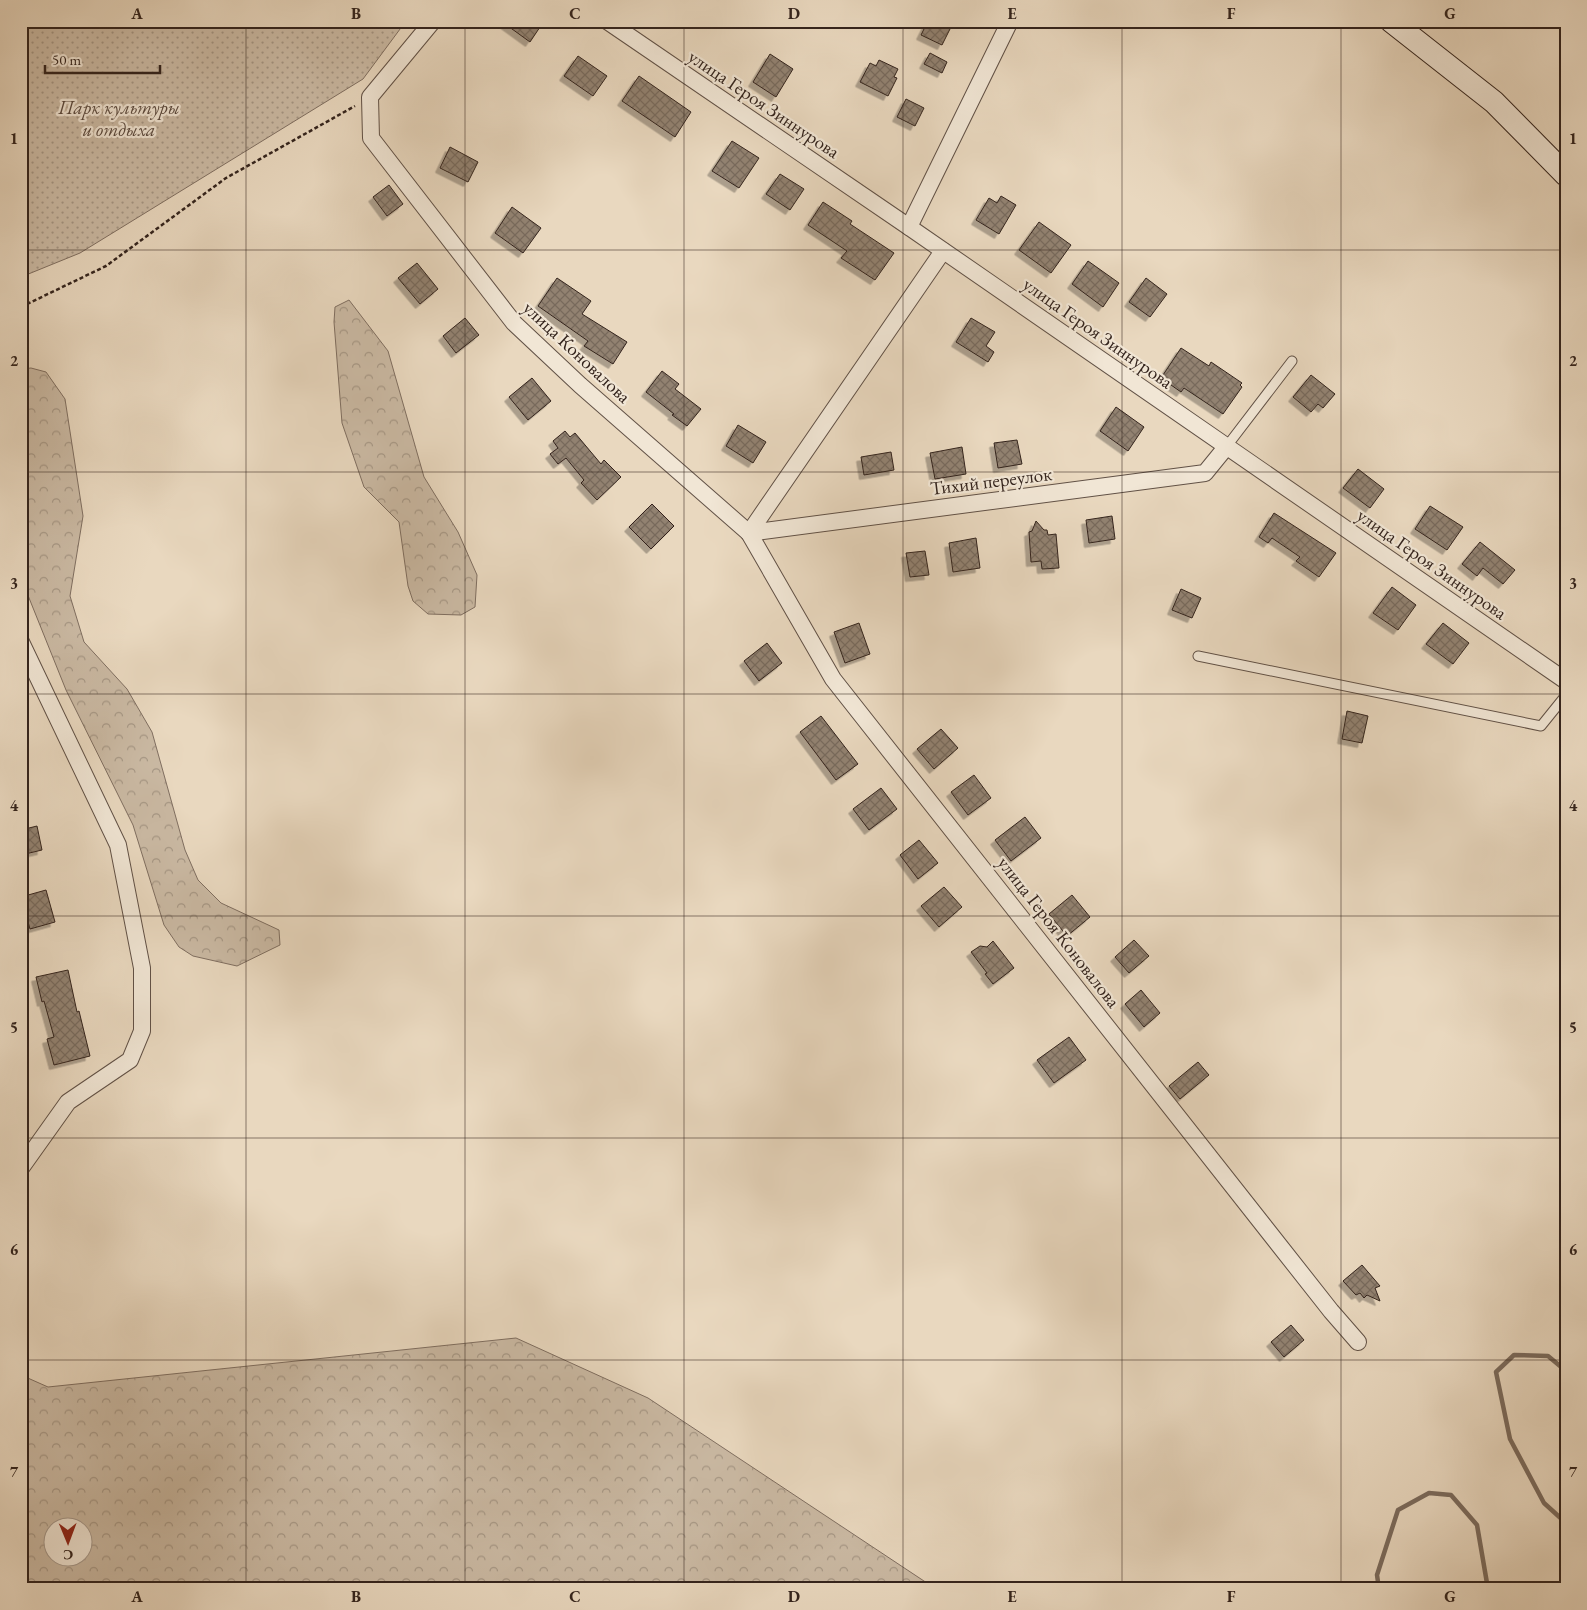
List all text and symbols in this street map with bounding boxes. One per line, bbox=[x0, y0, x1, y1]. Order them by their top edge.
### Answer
text: A bbox=[130, 3, 143, 24]
text: B bbox=[351, 3, 361, 24]
text: C bbox=[569, 3, 581, 24]
text: D bbox=[788, 3, 800, 24]
text: E bbox=[1007, 3, 1017, 24]
text: F bbox=[1227, 3, 1236, 24]
text: G bbox=[1444, 3, 1456, 24]
scale bar bbox=[45, 42, 160, 74]
street label: улица Героя Зиннурова bbox=[683, 44, 845, 164]
text: 50 m bbox=[52, 50, 81, 69]
park label: Парк культуры и отдыха bbox=[57, 95, 180, 142]
text: 1 bbox=[10, 128, 18, 149]
text: 1 bbox=[1569, 128, 1577, 149]
street label: улица Героя Зиннурова bbox=[1018, 272, 1178, 394]
street label: улица Коновалова bbox=[518, 296, 637, 409]
text: 2 bbox=[10, 350, 19, 371]
text: 2 bbox=[1569, 350, 1578, 371]
street label: Тихий переулок bbox=[929, 461, 1053, 501]
street label: улица Героя Зиннурова bbox=[1352, 503, 1512, 625]
text: 3 bbox=[10, 573, 18, 594]
text: 3 bbox=[1569, 573, 1577, 594]
text: 4 bbox=[10, 795, 19, 816]
text: 4 bbox=[1569, 795, 1578, 816]
street label: улица Героя Коновалова bbox=[992, 851, 1126, 1013]
text: 5 bbox=[10, 1017, 18, 1038]
text: 5 bbox=[1569, 1017, 1577, 1038]
text: 6 bbox=[10, 1239, 19, 1260]
text: 6 bbox=[1569, 1239, 1578, 1260]
text: 7 bbox=[10, 1461, 19, 1482]
text: 7 bbox=[1569, 1461, 1578, 1482]
north arrow bbox=[42, 1518, 92, 1568]
text: С bbox=[63, 1546, 73, 1564]
text: A bbox=[130, 1586, 143, 1607]
text: B bbox=[351, 1586, 361, 1607]
text: C bbox=[569, 1586, 581, 1607]
text: D bbox=[788, 1586, 800, 1607]
text: E bbox=[1007, 1586, 1017, 1607]
text: F bbox=[1227, 1586, 1236, 1607]
text: G bbox=[1444, 1586, 1456, 1607]

